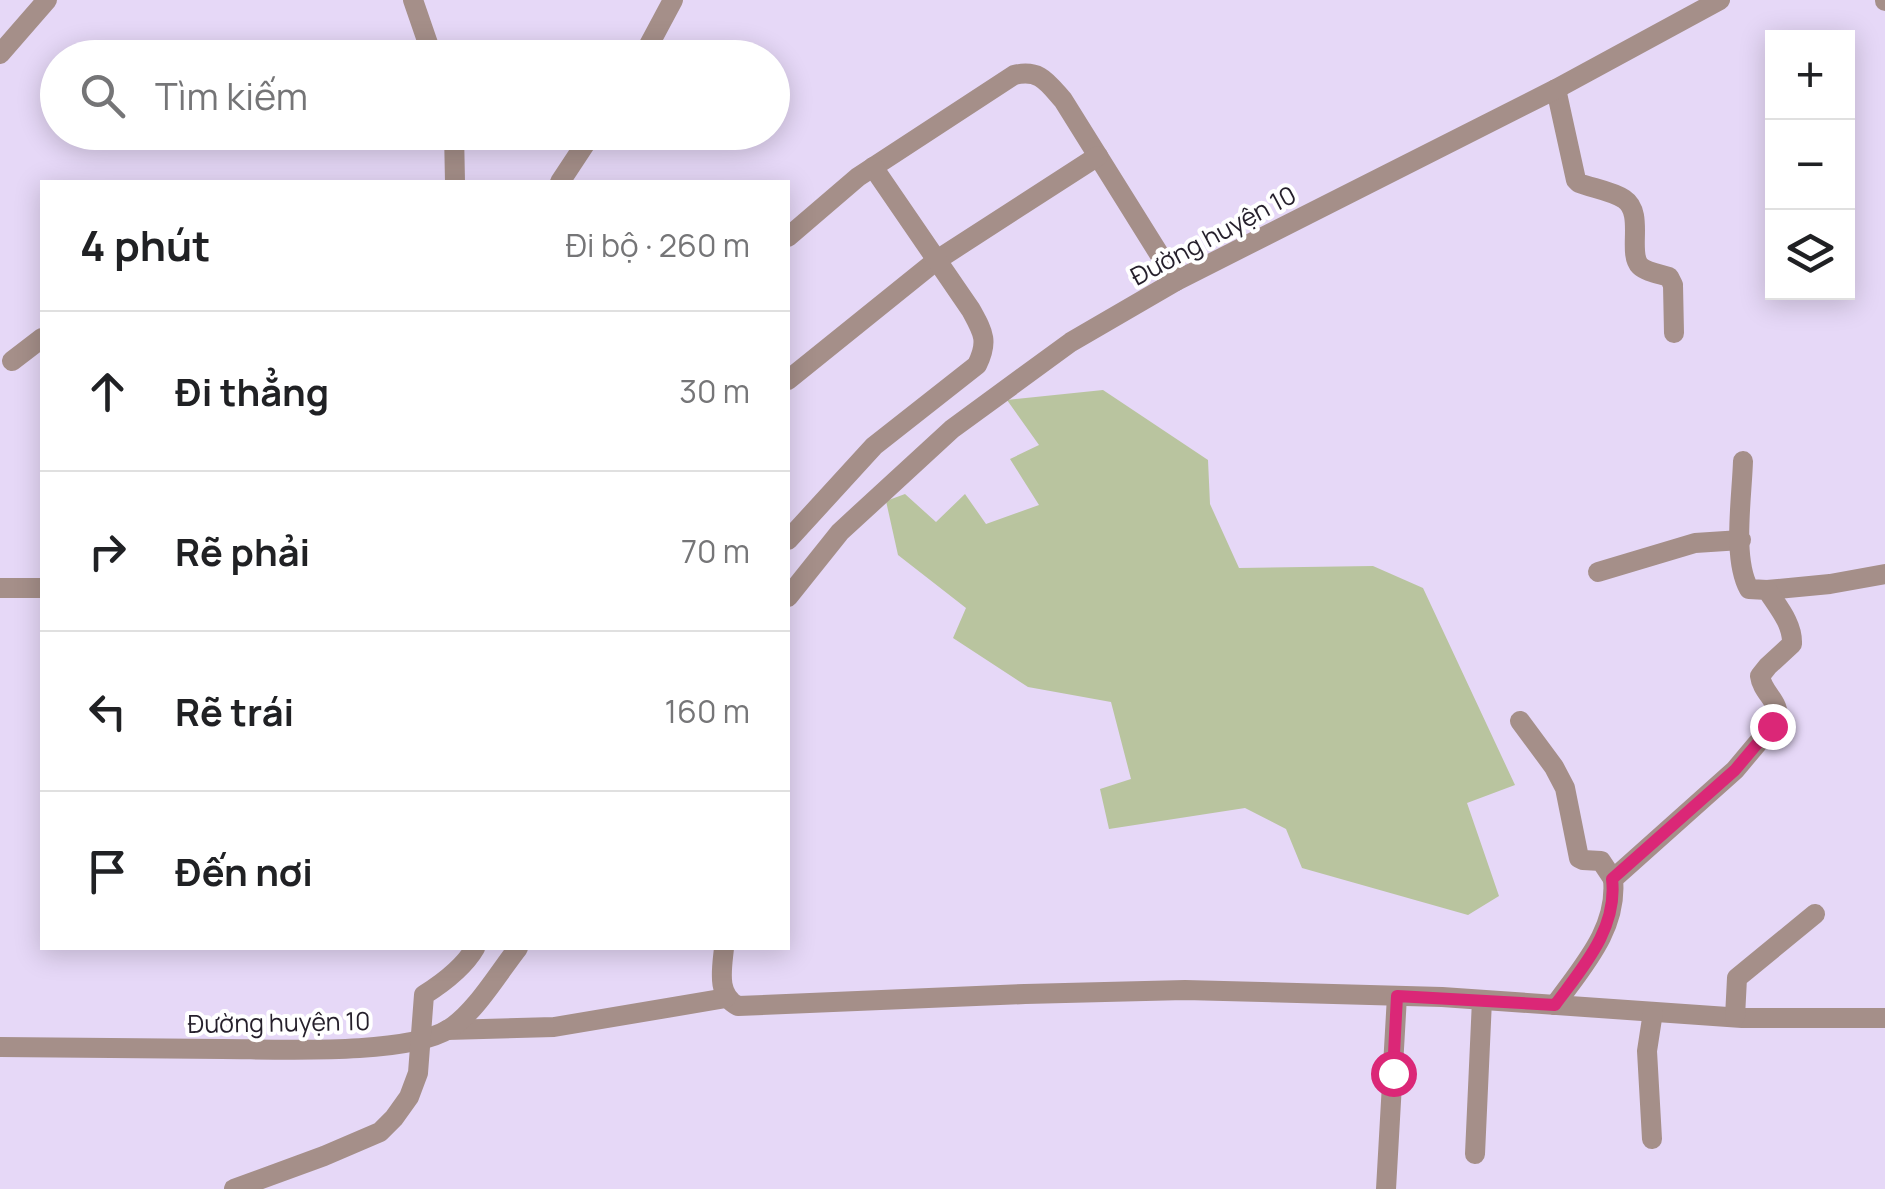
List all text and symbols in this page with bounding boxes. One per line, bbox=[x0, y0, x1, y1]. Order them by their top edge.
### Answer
map controls bbox=[1765, 30, 1855, 300]
button: + bbox=[1765, 30, 1855, 120]
search box bbox=[40, 40, 790, 150]
icon: search bbox=[75, 68, 130, 123]
text: Tìm kiếm bbox=[155, 69, 308, 121]
button: − bbox=[1765, 120, 1855, 210]
street label: Đường huyện 10 bbox=[1124, 177, 1302, 293]
button: layers bbox=[1765, 210, 1855, 300]
text: 4 phút bbox=[80, 216, 211, 274]
text: Đi bộ · 260 m bbox=[566, 223, 750, 267]
icon: ahead bbox=[80, 364, 135, 419]
text: Đi thẳng bbox=[175, 365, 329, 417]
text: 30 m bbox=[679, 369, 750, 413]
icon: right bbox=[80, 524, 135, 579]
text: Rẽ phải bbox=[175, 525, 310, 577]
text: 70 m bbox=[681, 529, 750, 573]
icon: left bbox=[80, 684, 135, 739]
text: Rẽ trái bbox=[175, 685, 294, 737]
text: 160 m bbox=[665, 689, 750, 733]
route end bbox=[1750, 704, 1796, 750]
icon: arrive bbox=[80, 844, 135, 899]
text: Đến nơi bbox=[175, 845, 313, 897]
street label: Đường huyện 10 bbox=[187, 1003, 371, 1041]
route start bbox=[1371, 1051, 1417, 1097]

